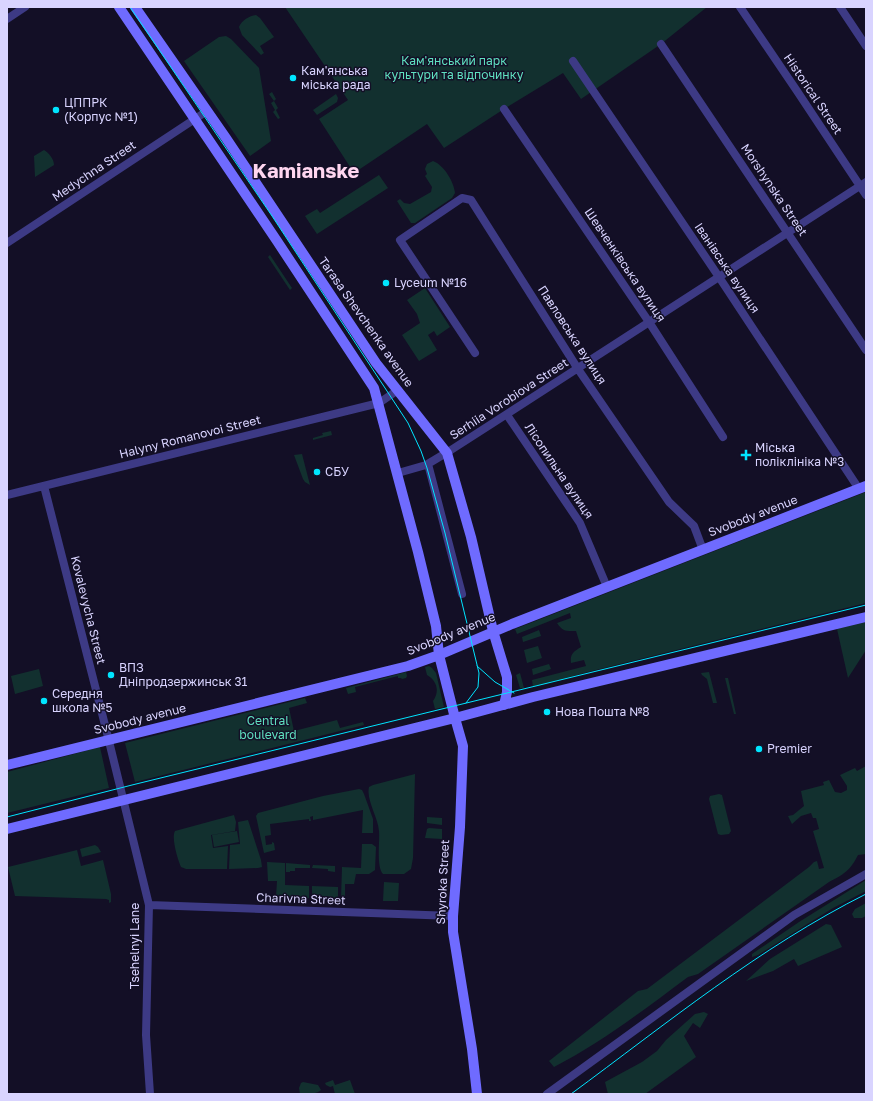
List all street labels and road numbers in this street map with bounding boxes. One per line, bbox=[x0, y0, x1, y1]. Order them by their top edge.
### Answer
street label: Historical Street bbox=[781, 50, 846, 137]
street label: Medychna Street bbox=[49, 137, 139, 204]
street label: Morshynska Street bbox=[738, 141, 811, 239]
street label: Шевченківська вулиця bbox=[582, 205, 669, 325]
street label: Іванівська вулиця bbox=[692, 220, 763, 316]
street label: Tarasa Shevchenka avenue bbox=[316, 254, 417, 390]
street label: Павловська вулиця bbox=[535, 283, 610, 387]
street label: Serhiia Vorobiova Street bbox=[447, 354, 571, 443]
street label: Halyny Romanovoi Street bbox=[117, 412, 262, 461]
street label: Лісопильна вулиця bbox=[522, 420, 597, 521]
street label: Svobody avenue bbox=[706, 492, 800, 539]
street label: Kovalevycha Street bbox=[68, 554, 109, 666]
street label: Svobody avenue bbox=[404, 609, 497, 658]
street label: Svobody avenue bbox=[92, 700, 188, 737]
street label: Shyroka Street bbox=[433, 839, 452, 925]
street label: Charivna Street bbox=[256, 889, 346, 908]
street label: Tsehelnyi Lane bbox=[127, 903, 142, 989]

